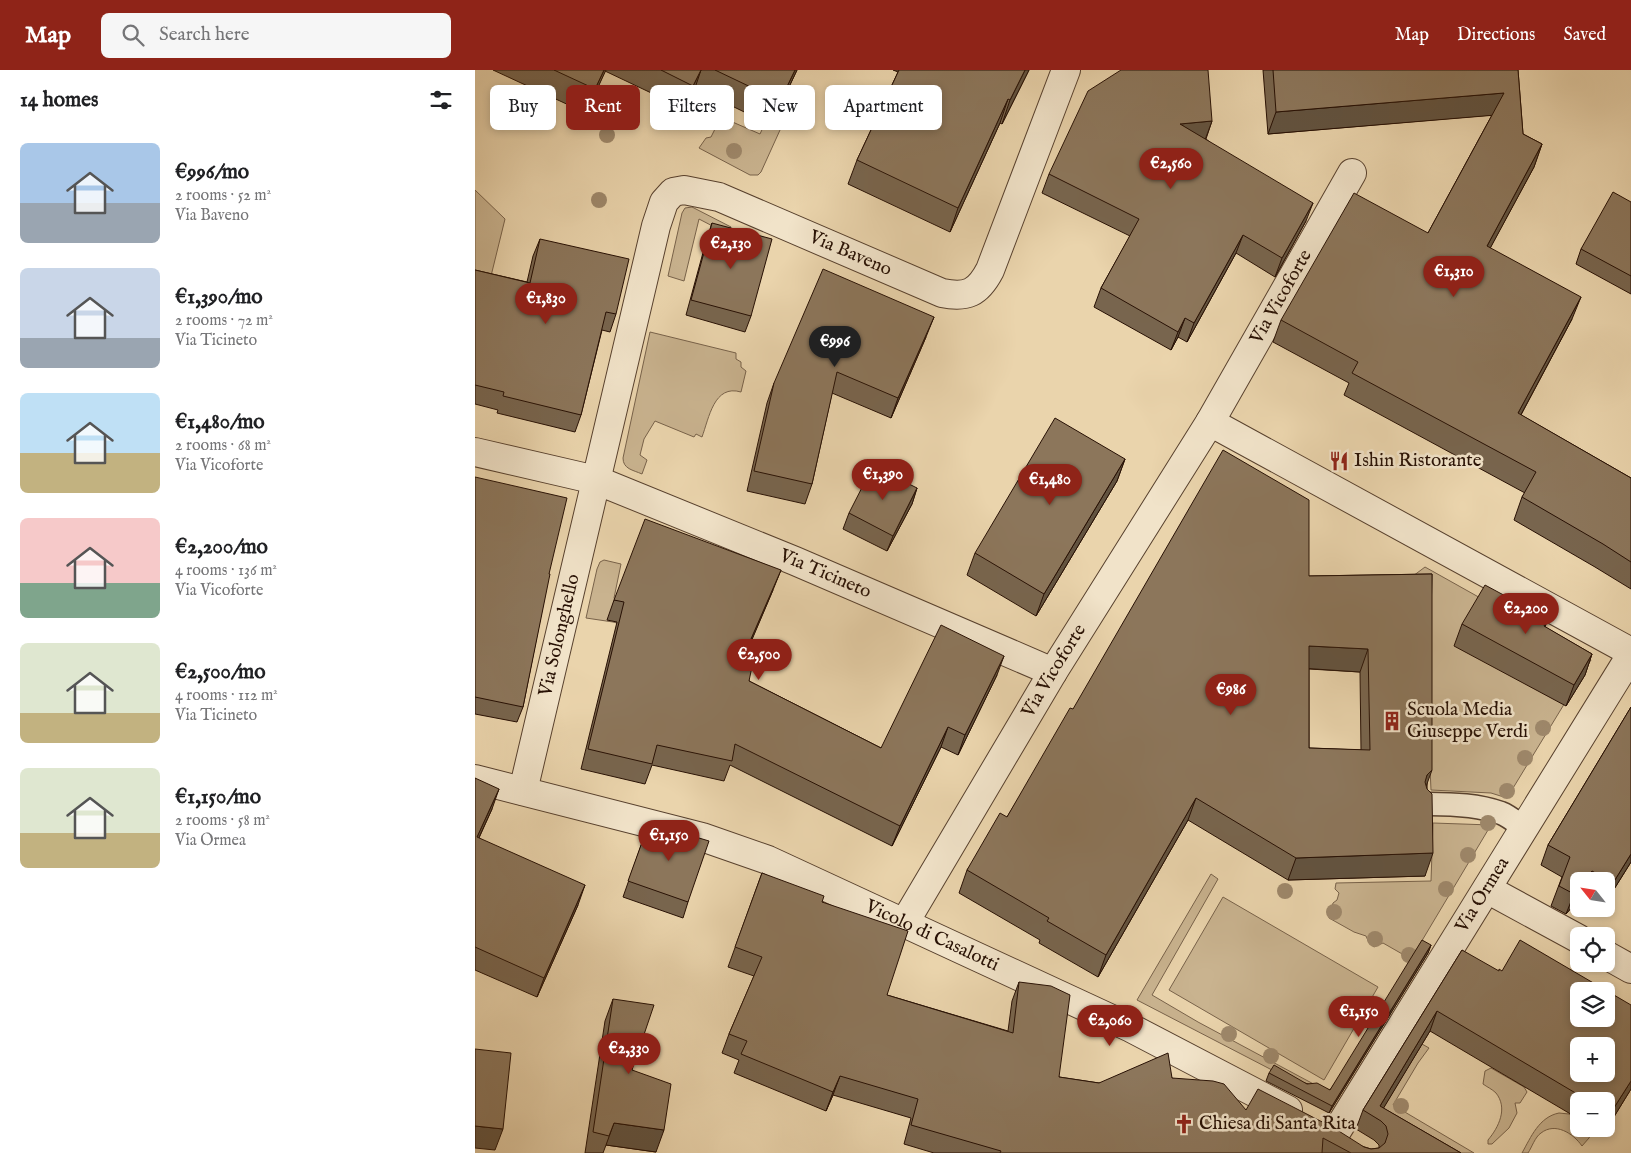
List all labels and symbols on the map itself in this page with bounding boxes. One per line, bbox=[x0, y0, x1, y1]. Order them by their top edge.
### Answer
pin: €2,560 bbox=[1130, 148, 1212, 190]
street label: Via Baveno bbox=[804, 225, 895, 282]
pin: €2,130 bbox=[690, 228, 772, 270]
street label: Via Vicoforte bbox=[1244, 245, 1318, 349]
pin: €1,310 bbox=[1413, 256, 1495, 298]
pin: €1,830 bbox=[505, 282, 587, 325]
pin: €996 bbox=[805, 326, 865, 368]
place label: Ishin Ristorante bbox=[1354, 449, 1482, 473]
restaurant icon: Ishin Ristorante bbox=[1328, 450, 1350, 472]
pin: €1,390 bbox=[842, 458, 924, 501]
pin: €1,480 bbox=[1009, 464, 1091, 506]
street label: Via Ticineto bbox=[775, 544, 875, 604]
street label: Via Solonghello bbox=[533, 572, 586, 700]
pin: €2,200 bbox=[1485, 592, 1567, 635]
street label: Via Vicoforte bbox=[1016, 620, 1092, 723]
pin: €2,500 bbox=[718, 638, 800, 681]
pin: €986 bbox=[1201, 674, 1261, 716]
place label: Scuola Media Giuseppe Verdi bbox=[1407, 698, 1528, 744]
building icon: Scuola Media Giuseppe Verdi bbox=[1381, 710, 1403, 732]
pin: €1,150 bbox=[628, 820, 710, 862]
street label: Via Ormea bbox=[1450, 852, 1515, 938]
north arrow bbox=[1570, 872, 1615, 918]
street label: Vicolo di Casalotti bbox=[860, 894, 1003, 977]
pin: €1,150 bbox=[1318, 996, 1400, 1038]
pin: €2,060 bbox=[1069, 1004, 1151, 1047]
pin: €2,330 bbox=[588, 1032, 670, 1075]
place label: Chiesa di Santa Rita bbox=[1199, 1112, 1357, 1136]
church icon: Chiesa di Santa Rita bbox=[1173, 1113, 1195, 1135]

